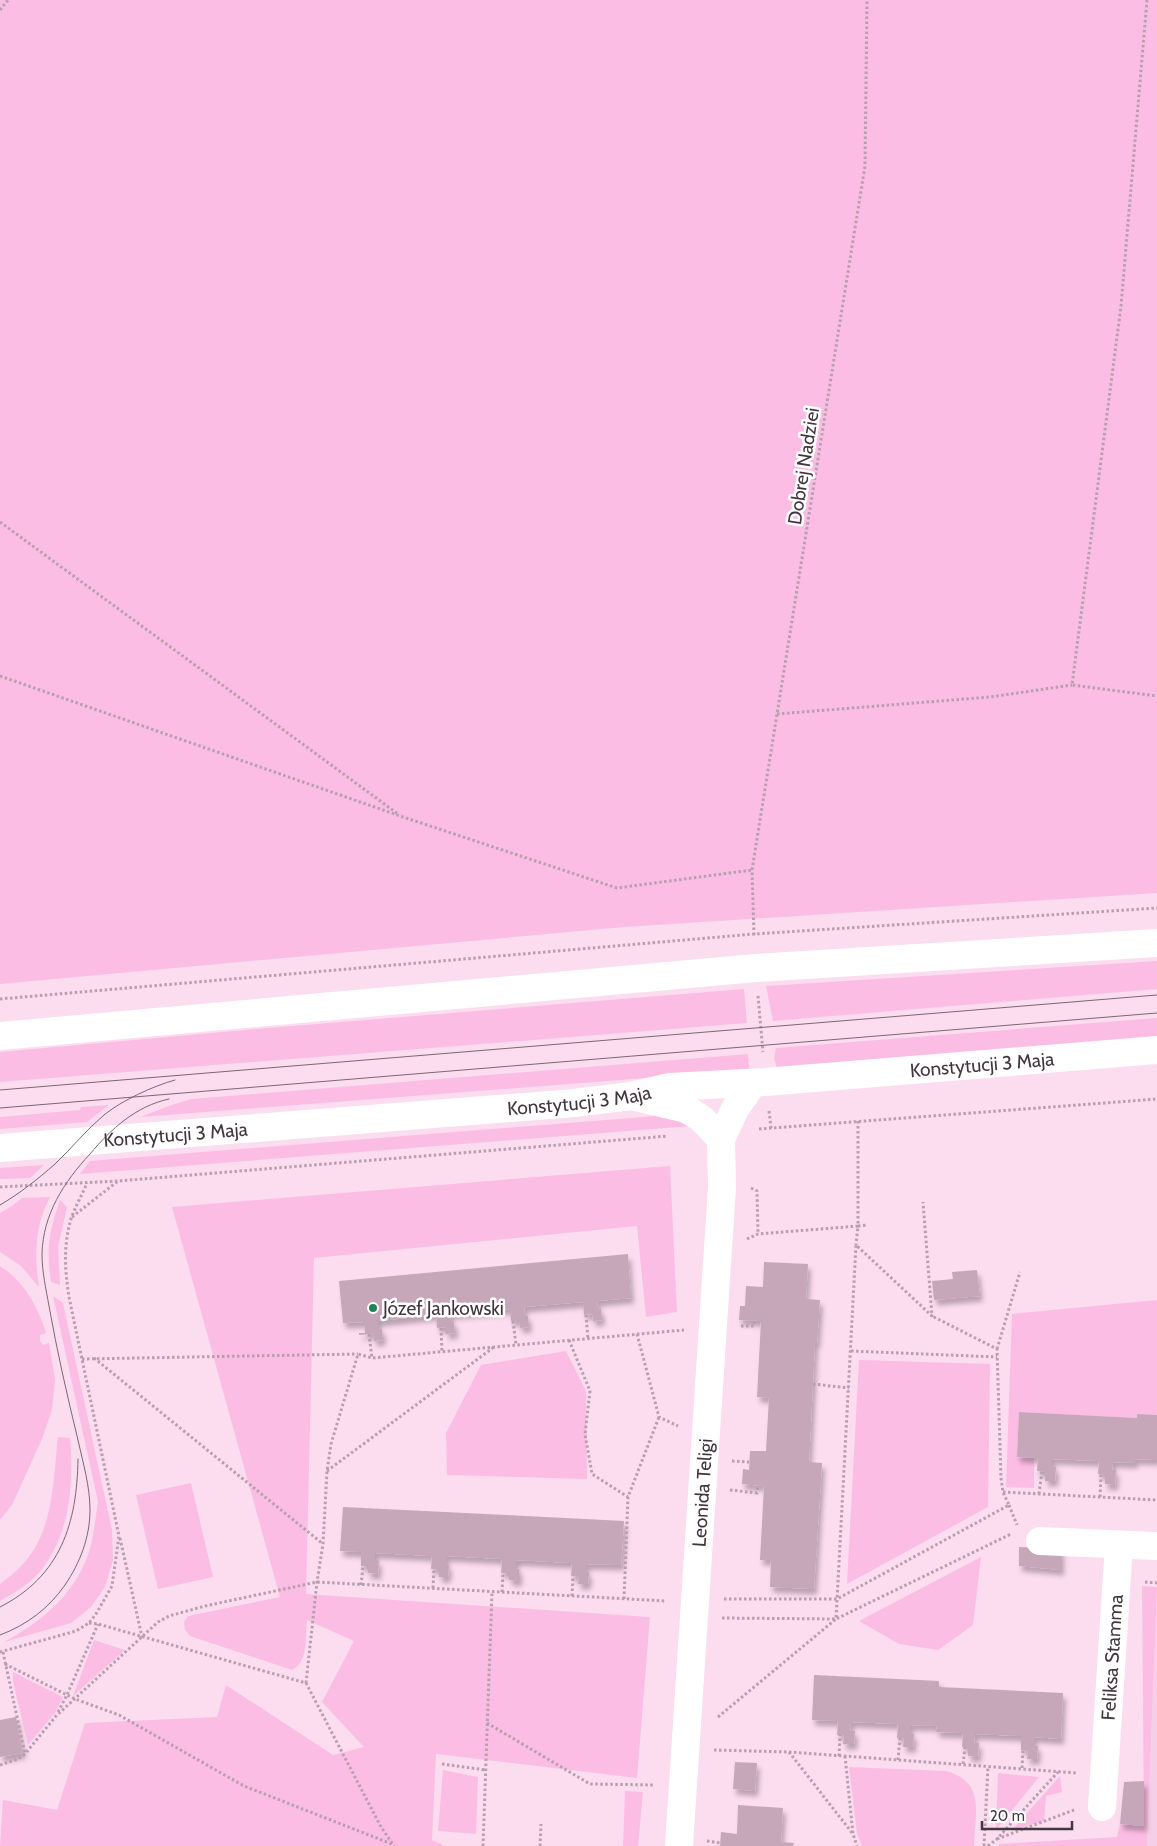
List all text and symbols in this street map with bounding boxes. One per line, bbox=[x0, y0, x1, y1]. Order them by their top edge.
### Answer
street label: Dobrej Nadziei bbox=[783, 406, 824, 526]
street label: Konstytucji 3 Maja bbox=[909, 1047, 1055, 1082]
street label: Konstytucji 3 Maja bbox=[506, 1081, 653, 1120]
street label: Konstytucji 3 Maja bbox=[103, 1118, 248, 1152]
place label: Józef Jankowski bbox=[382, 1297, 504, 1320]
marker: Józef Jankowski bbox=[367, 1302, 379, 1314]
street label: Leonida Teligi bbox=[688, 1438, 718, 1548]
street label: Feliksa Stamma bbox=[1097, 1594, 1128, 1721]
scale bar bbox=[982, 1798, 1072, 1830]
text: 20 m bbox=[990, 1807, 1025, 1825]

